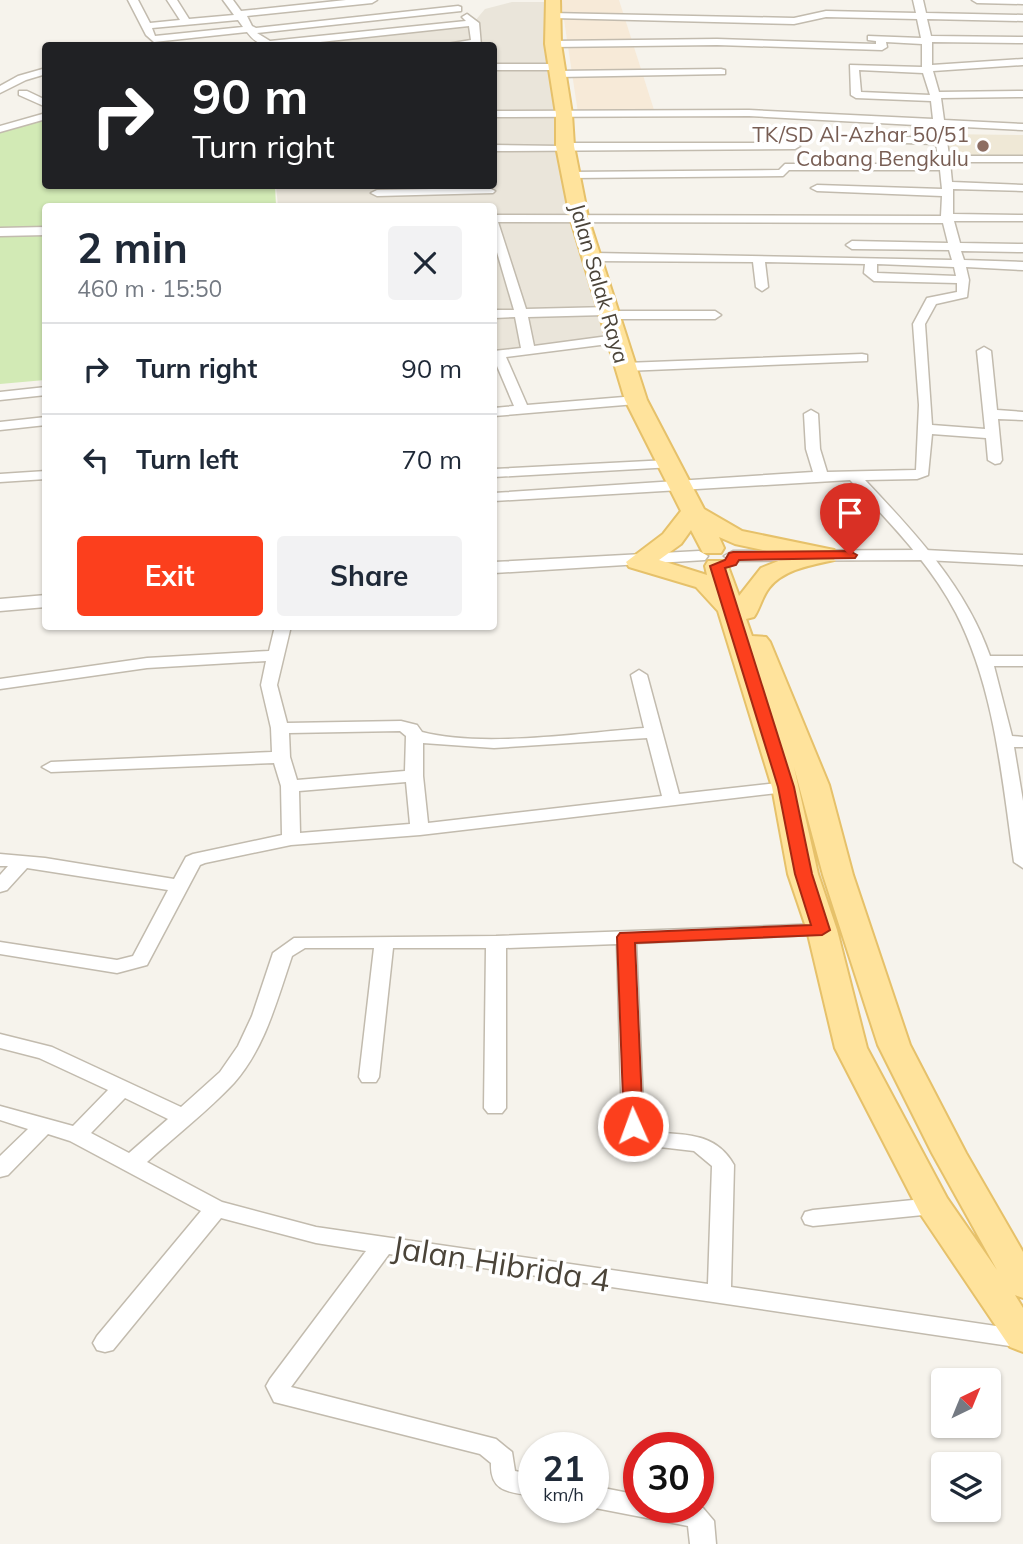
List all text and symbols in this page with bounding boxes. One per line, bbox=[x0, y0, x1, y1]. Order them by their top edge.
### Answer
text: 90 m bbox=[192, 65, 308, 126]
icon: right bbox=[77, 70, 168, 161]
place label: TK/SD Al-Azhar 50/51 Cabang Bengkulu bbox=[752, 121, 969, 171]
text: Turn right bbox=[192, 126, 335, 166]
marker: TK/SD Al-Azhar 50/51 Cabang Bengkulu bbox=[975, 138, 991, 154]
street label: Jalan Salak Raya bbox=[565, 200, 635, 366]
text: 2 min bbox=[77, 221, 188, 274]
button: close bbox=[388, 226, 462, 300]
text: 460 m · 15:50 bbox=[77, 274, 222, 303]
icon: right bbox=[77, 350, 115, 388]
text: Turn right bbox=[136, 352, 257, 385]
text: 90 m bbox=[401, 352, 462, 385]
icon: left bbox=[77, 441, 115, 479]
text: Turn left bbox=[136, 443, 238, 476]
text: 70 m bbox=[401, 443, 462, 476]
pin bbox=[820, 483, 880, 555]
icon: arrive bbox=[831, 494, 869, 532]
button: Exit bbox=[77, 536, 263, 616]
button: Share bbox=[277, 536, 462, 616]
position arrow bbox=[596, 1089, 670, 1163]
street label: Jalan Hibrida 4 bbox=[389, 1226, 613, 1300]
north arrow bbox=[931, 1368, 1001, 1438]
map controls bbox=[931, 1368, 1001, 1522]
speed limit sign: 30 bbox=[623, 1432, 714, 1523]
text: 21 bbox=[542, 1446, 585, 1490]
button: layers bbox=[931, 1452, 1001, 1522]
text: km/h bbox=[543, 1483, 584, 1506]

